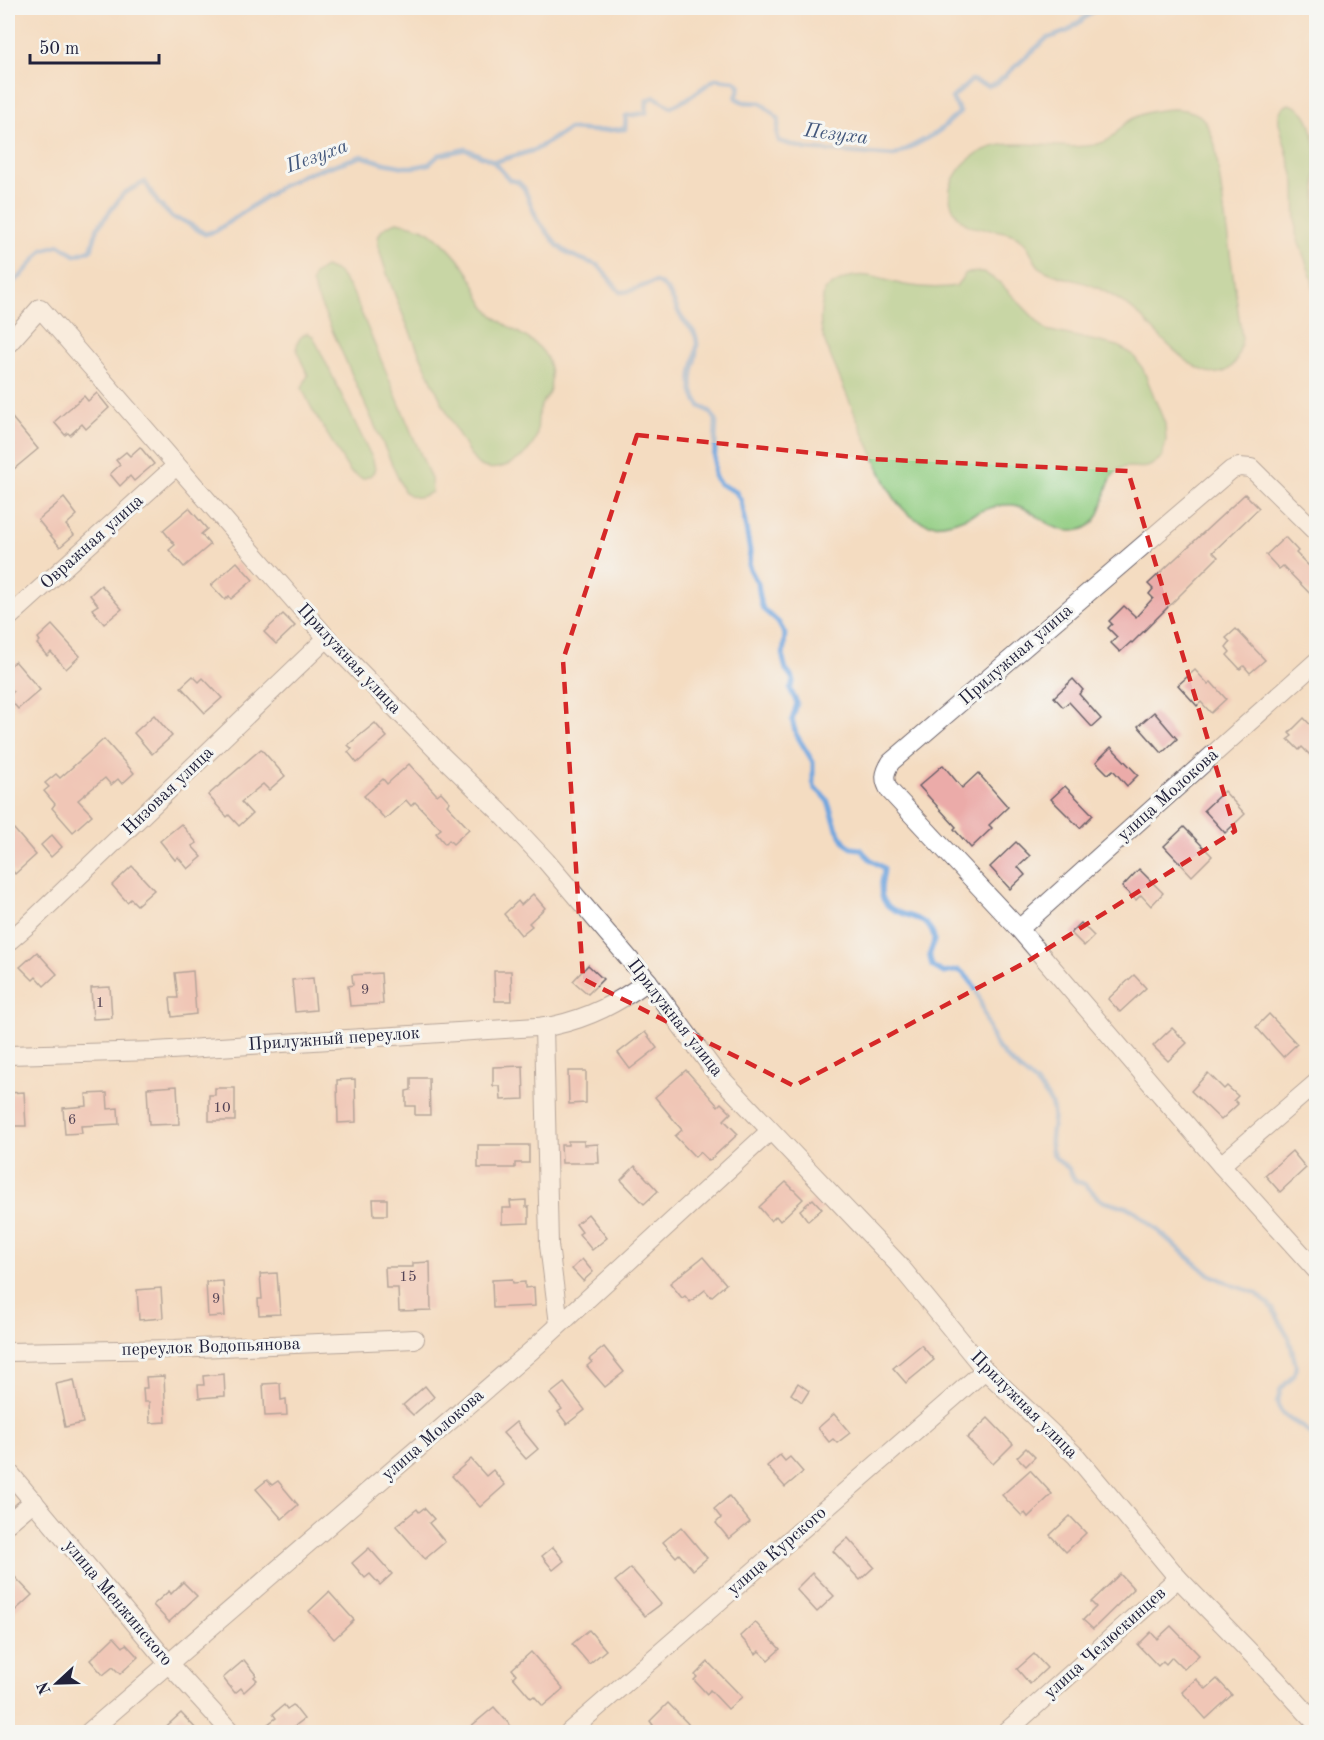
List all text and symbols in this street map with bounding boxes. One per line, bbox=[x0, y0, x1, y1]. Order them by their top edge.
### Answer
scale bar bbox=[30, 27, 159, 65]
text: 50 m bbox=[39, 40, 79, 58]
water label: Пезуха bbox=[802, 121, 869, 149]
water label: Пезуха bbox=[282, 136, 351, 178]
street label: Овражная улица bbox=[37, 491, 147, 593]
street label: Прилужная улица bbox=[294, 600, 405, 718]
street label: Прилужная улица bbox=[956, 601, 1076, 709]
street label: Низовая улица bbox=[119, 743, 217, 839]
street label: улица Молокова bbox=[1114, 745, 1222, 845]
street label: Прилужная улица bbox=[624, 956, 726, 1080]
house number: 9 bbox=[361, 983, 369, 998]
house number: 1 bbox=[96, 996, 104, 1011]
street label: Прилужный переулок bbox=[248, 1024, 420, 1054]
house number: 10 bbox=[213, 1101, 231, 1116]
house number: 6 bbox=[68, 1113, 76, 1128]
house number: 15 bbox=[399, 1270, 417, 1285]
house number: 9 bbox=[212, 1292, 220, 1307]
street label: переулок Водопьянова bbox=[121, 1335, 301, 1359]
street label: Прилужная улица bbox=[967, 1348, 1081, 1462]
street label: улица Молокова bbox=[379, 1386, 488, 1484]
street label: улица Курского bbox=[724, 1503, 830, 1599]
street label: улица Менжинского bbox=[60, 1537, 176, 1670]
street label: улица Челюскинцев bbox=[1041, 1584, 1169, 1702]
north arrow bbox=[27, 1653, 87, 1713]
text: N bbox=[35, 1678, 55, 1697]

